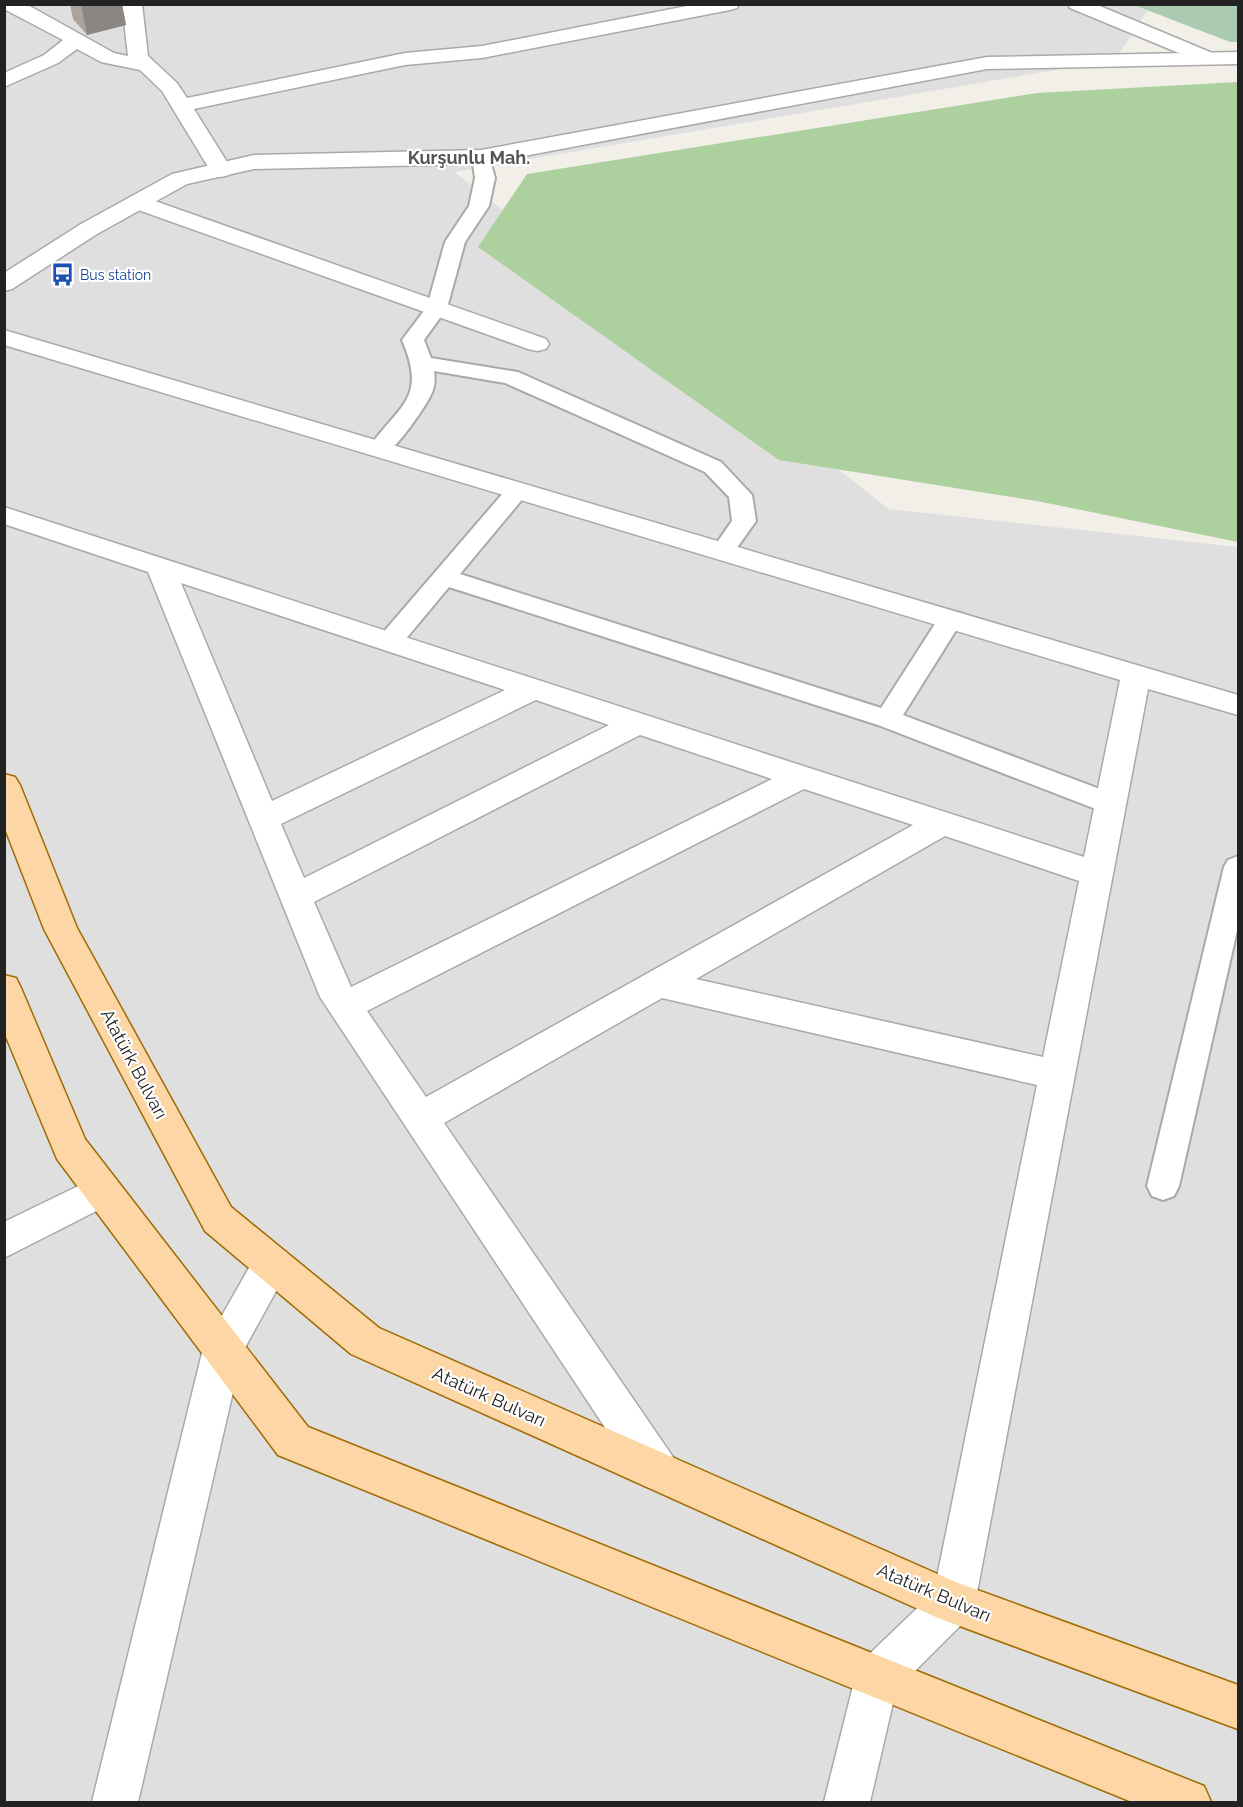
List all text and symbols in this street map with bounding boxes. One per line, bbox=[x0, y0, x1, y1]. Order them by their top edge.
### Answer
district label: Kurşunlu Mah. bbox=[408, 147, 530, 168]
bus stop icon: Bus station bbox=[49, 262, 75, 288]
place label: Bus station bbox=[80, 267, 151, 283]
street label: Atatürk Bulvarı bbox=[97, 1005, 172, 1122]
street label: Atatürk Bulvarı bbox=[429, 1362, 549, 1431]
street label: Atatürk Bulvarı bbox=[874, 1559, 994, 1626]

